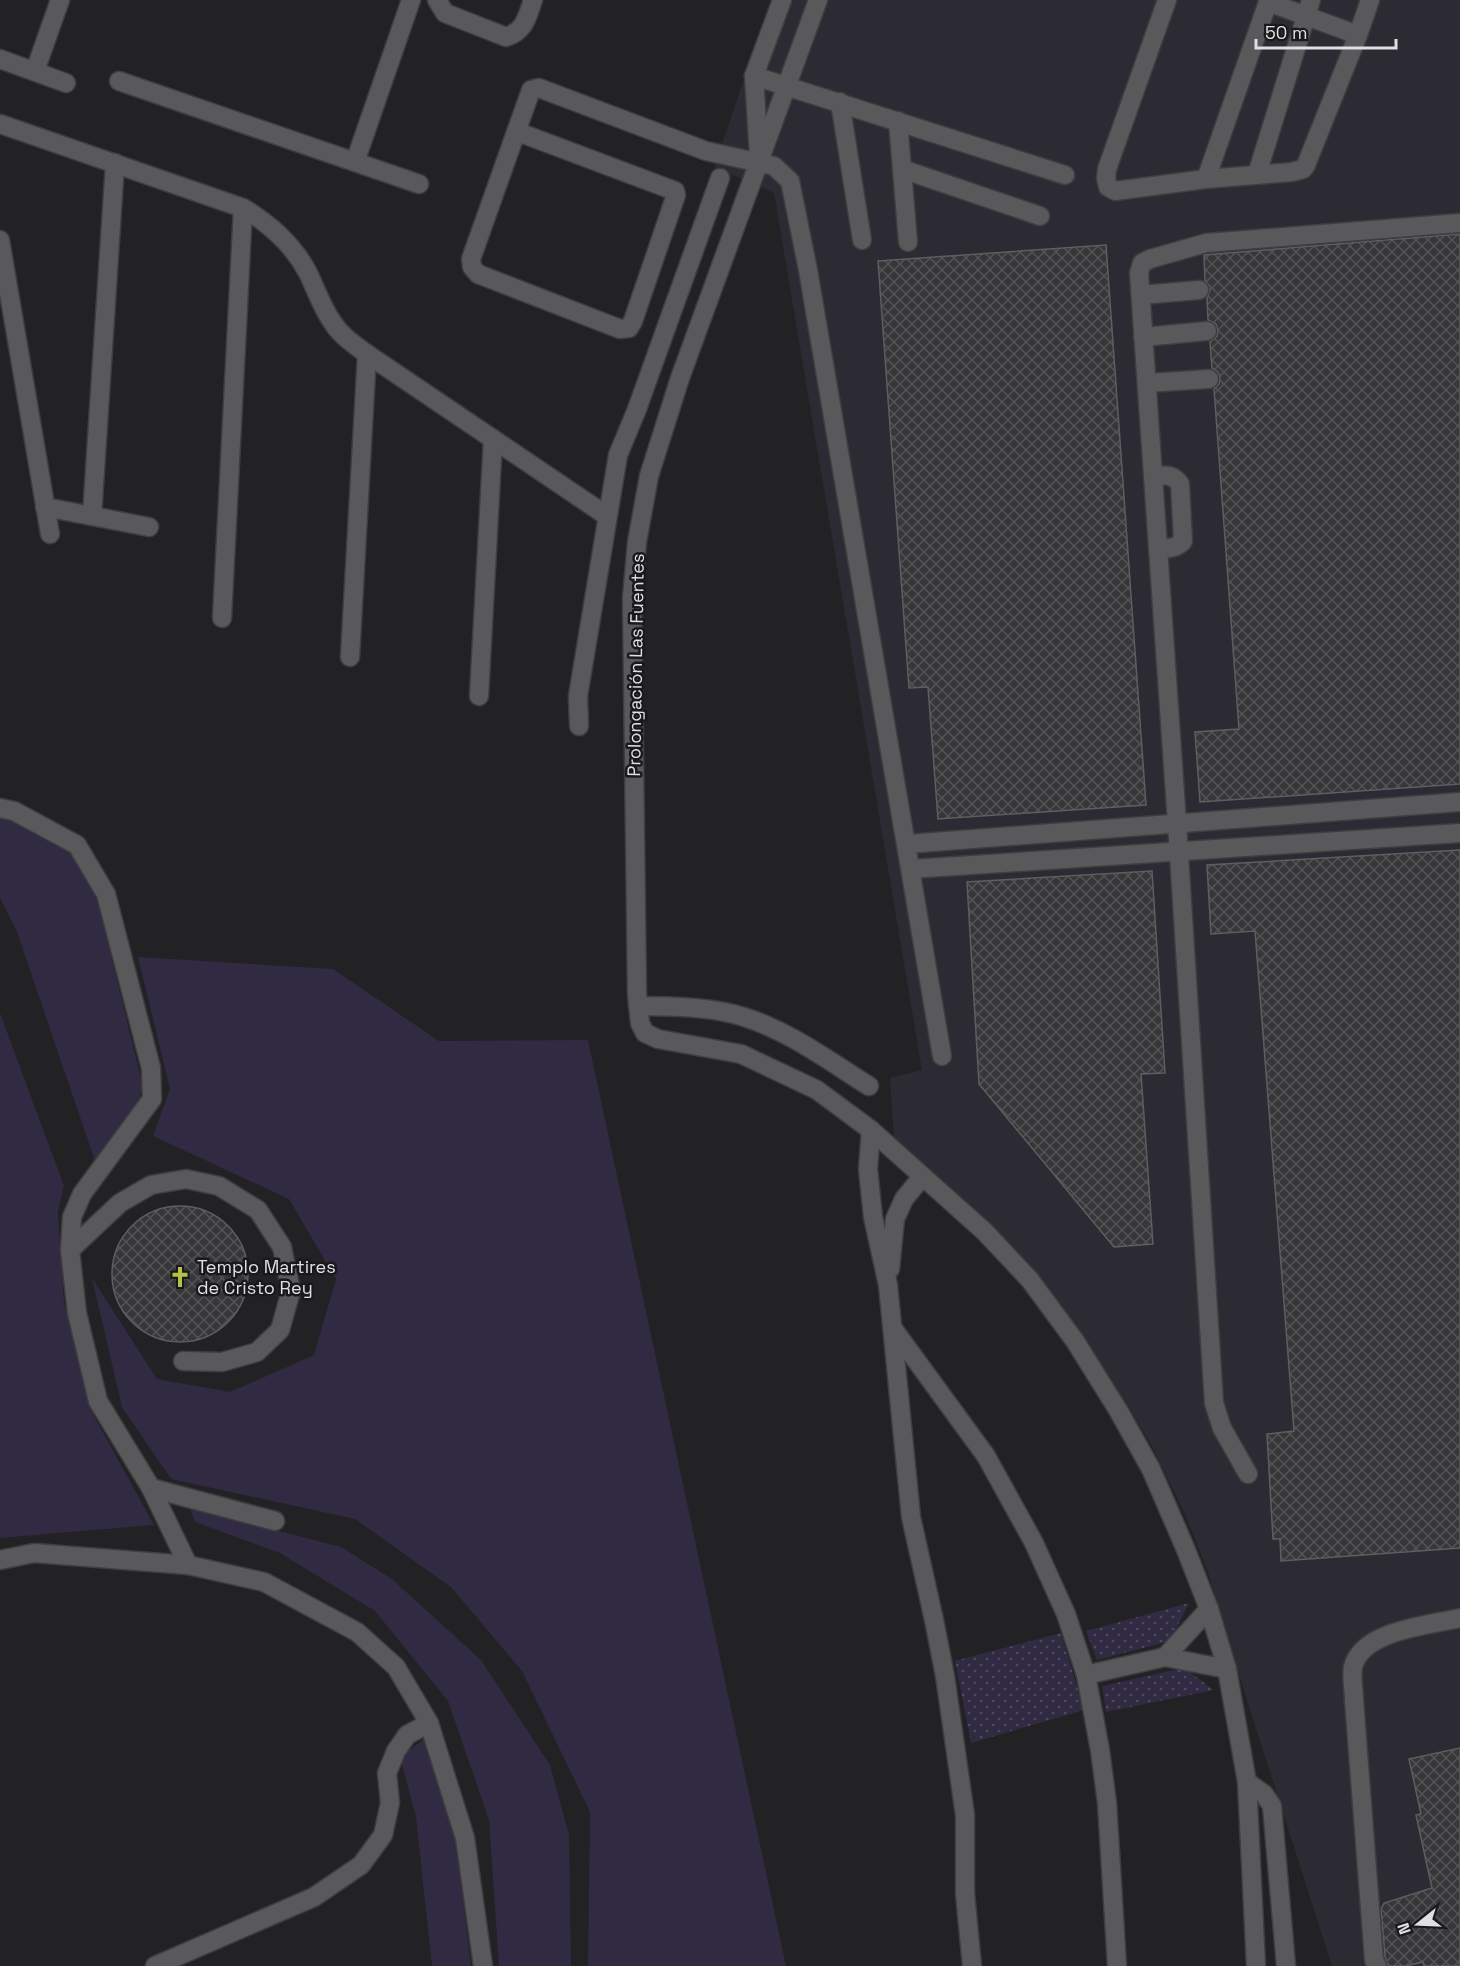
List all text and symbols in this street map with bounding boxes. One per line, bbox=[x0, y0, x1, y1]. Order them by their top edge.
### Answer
scale bar bbox=[1256, 12, 1396, 50]
text: 50 m bbox=[1265, 21, 1307, 44]
street label: Prolongación Las Fuentes bbox=[622, 553, 649, 777]
place label: Templo Martires de Cristo Rey bbox=[197, 1255, 336, 1299]
church icon: Templo Martires de Cristo Rey bbox=[168, 1265, 192, 1289]
north arrow bbox=[1388, 1894, 1448, 1954]
text: N bbox=[1393, 1920, 1416, 1937]

